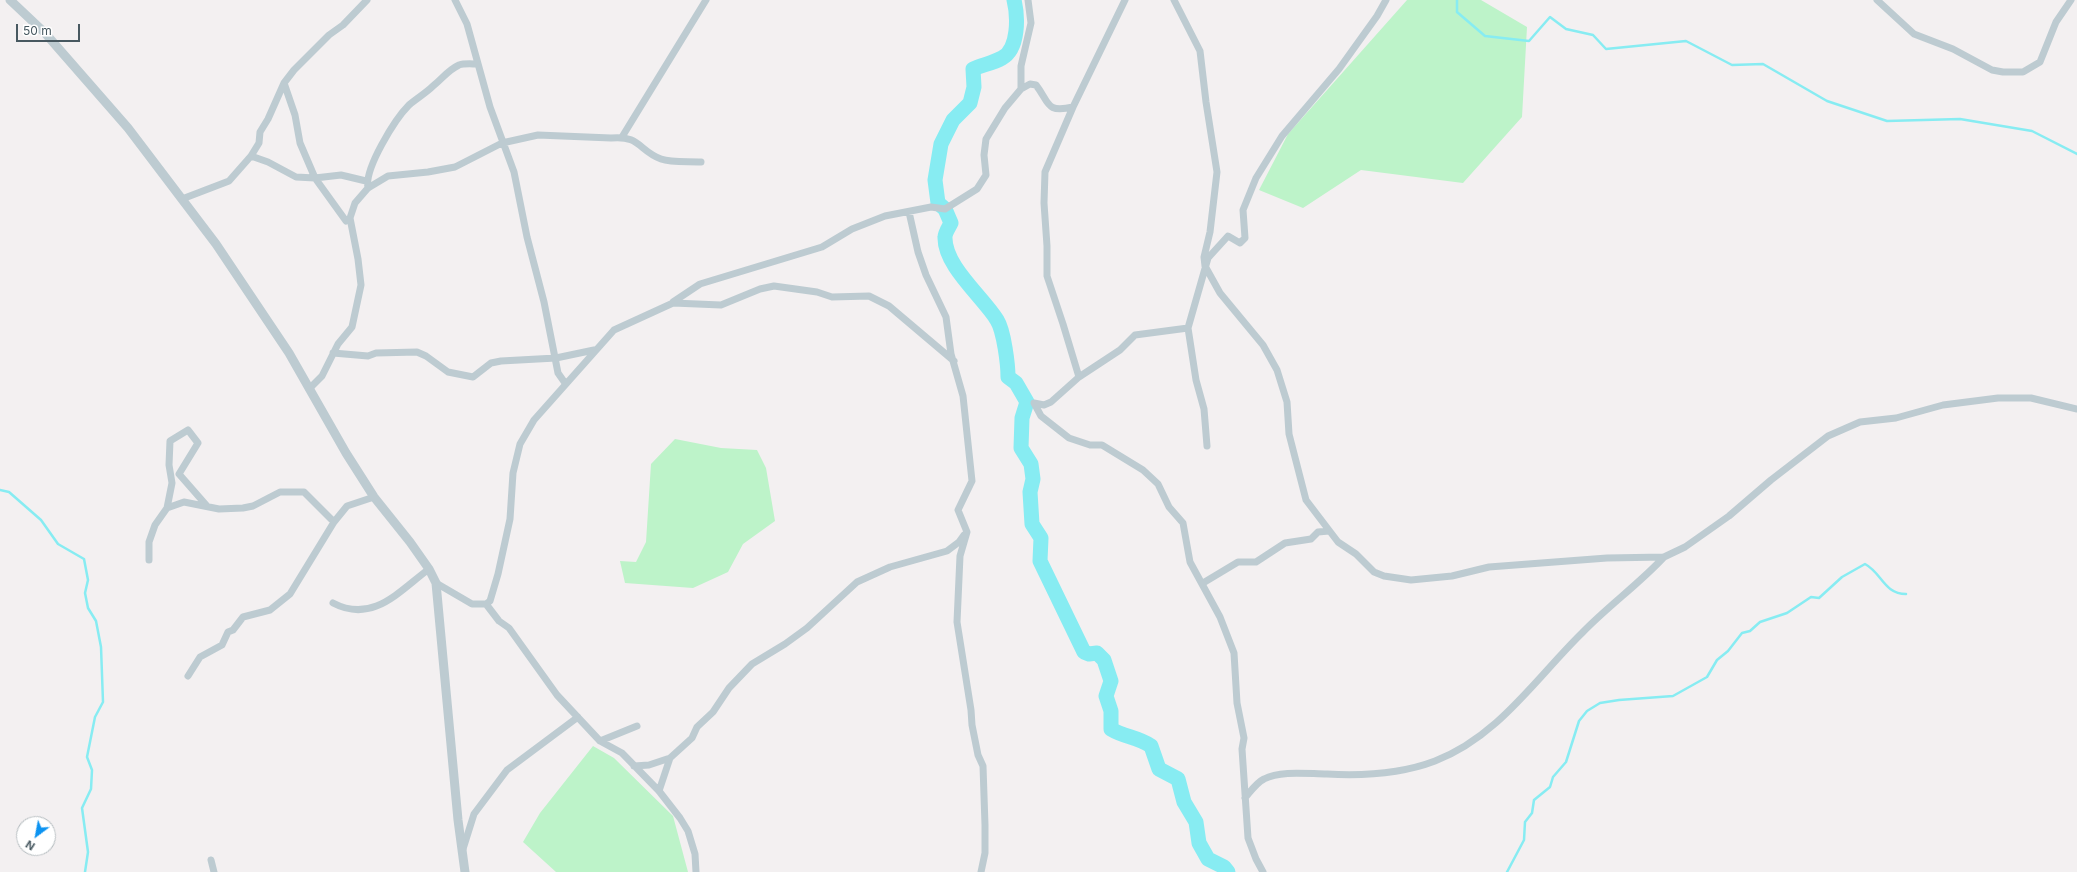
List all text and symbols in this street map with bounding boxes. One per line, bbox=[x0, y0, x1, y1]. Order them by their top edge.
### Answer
scale bar bbox=[18, 16, 82, 42]
text: 50 m bbox=[23, 23, 52, 38]
north arrow bbox=[16, 816, 56, 856]
text: N bbox=[23, 837, 37, 853]

